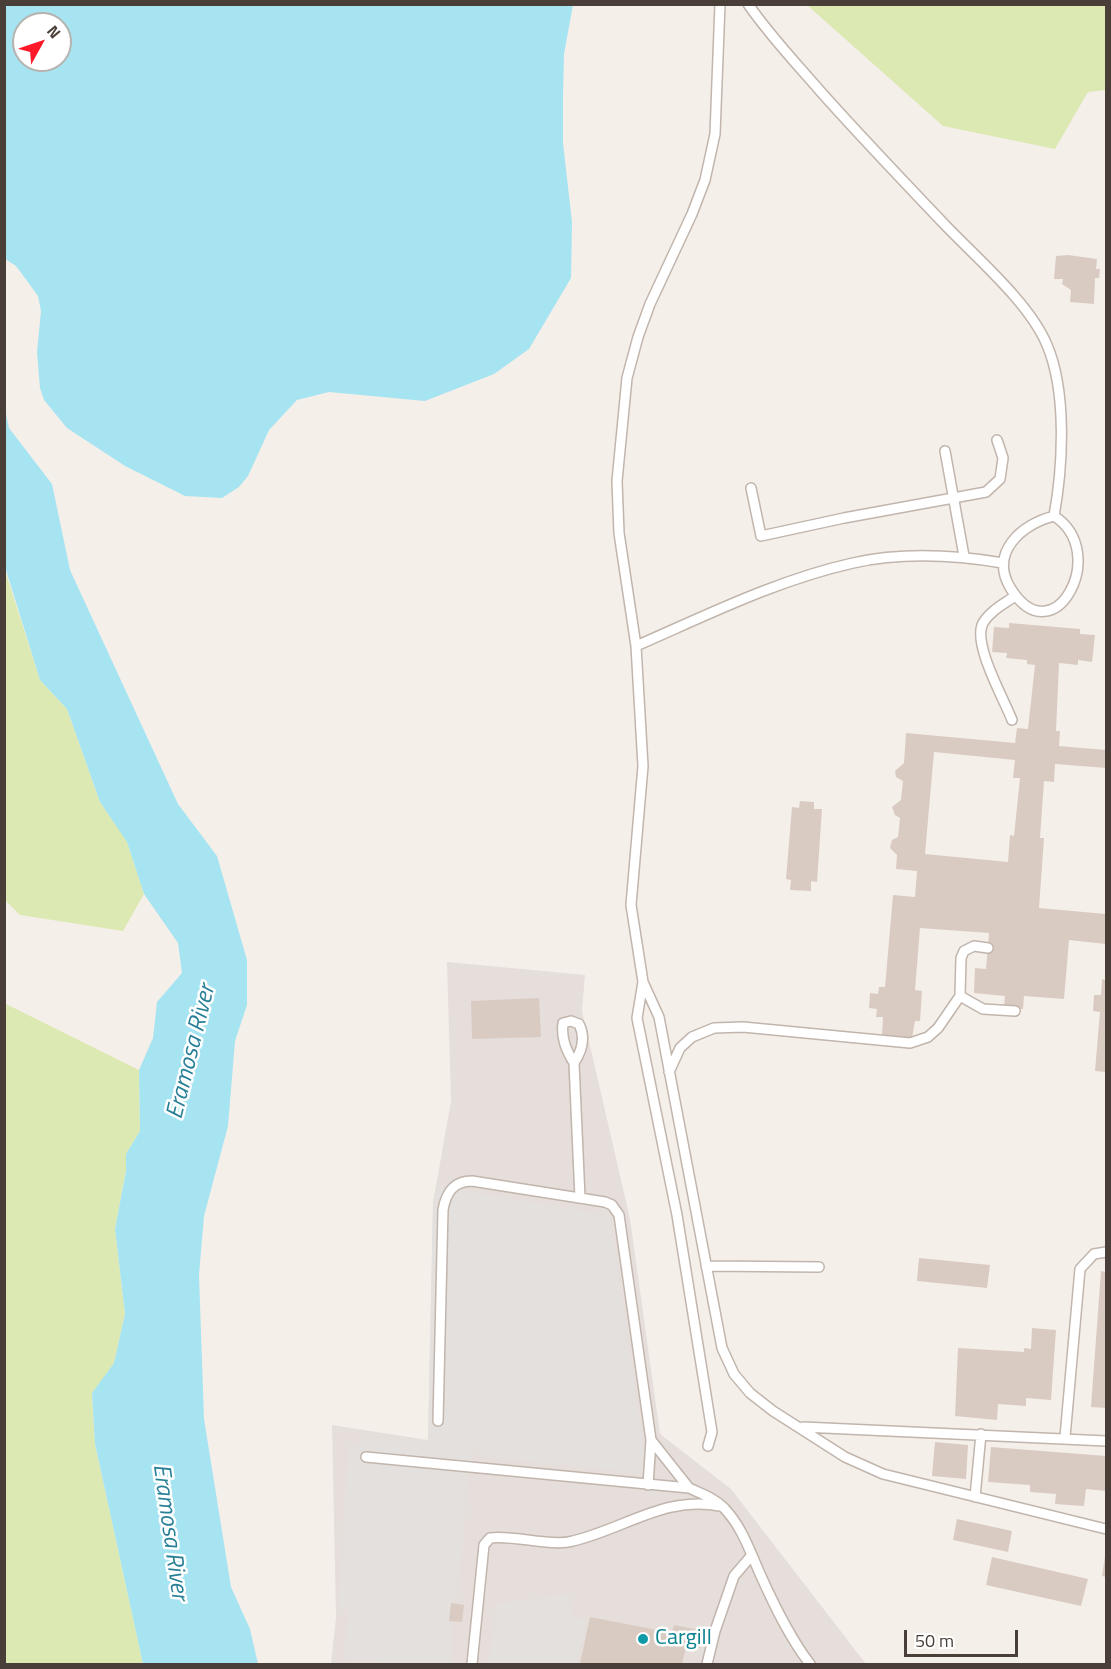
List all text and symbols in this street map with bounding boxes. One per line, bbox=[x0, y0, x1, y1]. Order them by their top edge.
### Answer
north arrow bbox=[12, 12, 72, 72]
text: N bbox=[41, 20, 67, 44]
water label: Eramosa River bbox=[161, 982, 223, 1122]
water label: Eramosa River bbox=[145, 1462, 193, 1602]
scale bar bbox=[907, 1618, 1021, 1656]
place label: Cargill bbox=[655, 1626, 712, 1652]
text: 50 m bbox=[915, 1627, 954, 1654]
marker: Cargill bbox=[636, 1632, 650, 1646]

